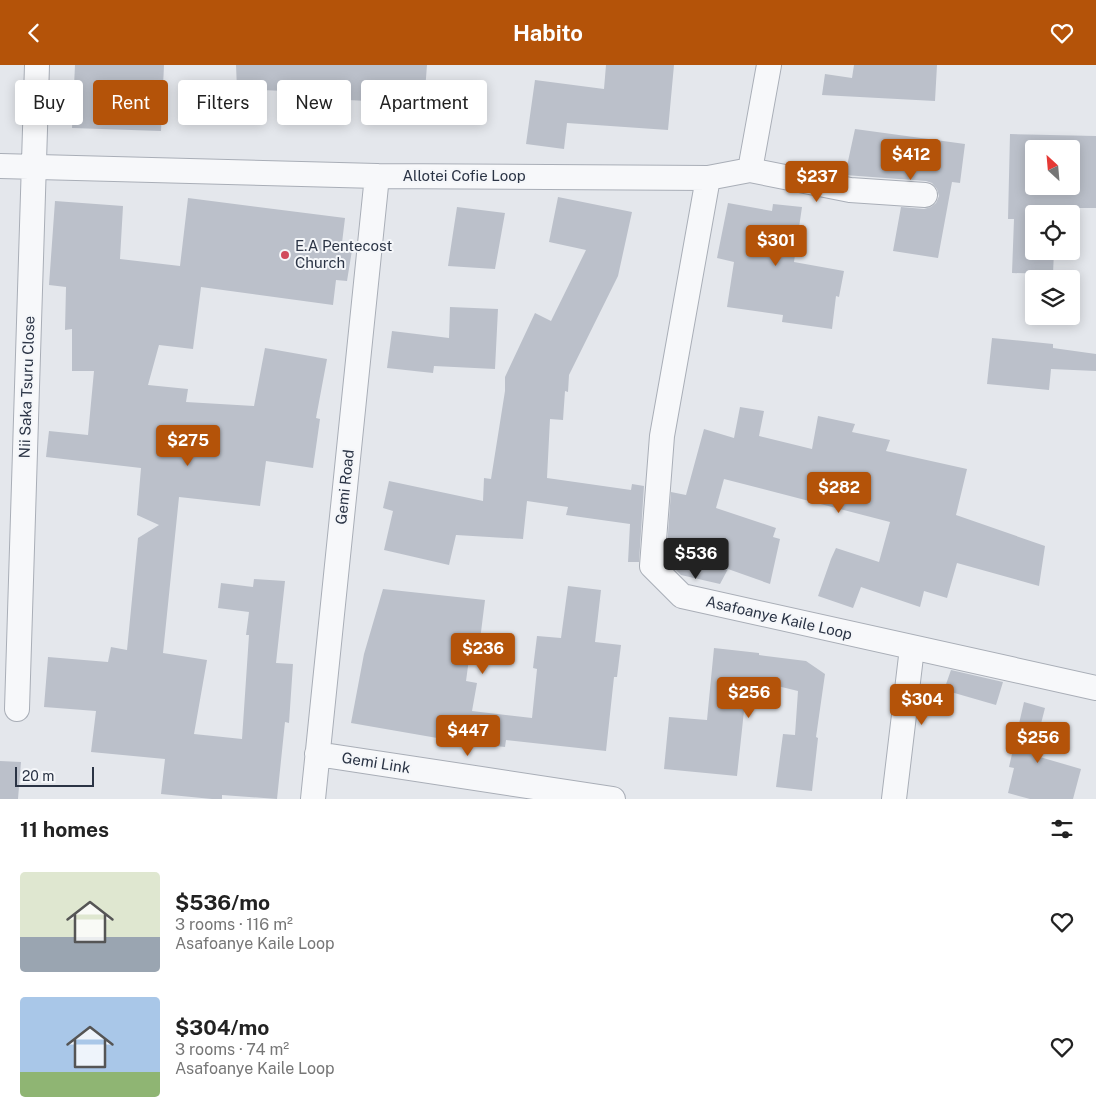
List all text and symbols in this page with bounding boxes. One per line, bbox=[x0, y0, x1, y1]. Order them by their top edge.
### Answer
icon: back bbox=[20, 19, 48, 47]
icon: heart bbox=[1048, 19, 1076, 47]
text: Habito bbox=[513, 20, 583, 46]
chip: Buy bbox=[15, 80, 83, 125]
chip: Rent bbox=[93, 80, 168, 125]
chip: Filters bbox=[178, 80, 267, 125]
chip: New bbox=[277, 80, 351, 125]
chip: Apartment bbox=[361, 80, 487, 125]
pin: $412 bbox=[881, 139, 941, 181]
north arrow bbox=[1025, 140, 1080, 195]
map controls bbox=[1025, 140, 1080, 325]
text: $412 bbox=[892, 145, 930, 164]
pin: $237 bbox=[787, 161, 847, 203]
street label: Allotei Cofie Loop bbox=[402, 167, 526, 184]
text: $237 bbox=[796, 167, 838, 186]
button: locate bbox=[1025, 205, 1080, 260]
pin: $301 bbox=[746, 225, 806, 267]
text: $301 bbox=[757, 231, 795, 250]
place label: E.A Pentecost Church bbox=[295, 237, 392, 271]
marker: E.A Pentecost Church bbox=[279, 249, 291, 261]
button: layers bbox=[1025, 270, 1080, 325]
street label: Nii Saka Tsuru Close bbox=[16, 315, 37, 458]
pin: $275 bbox=[158, 425, 218, 467]
text: $275 bbox=[167, 431, 209, 450]
street label: Gemi Road bbox=[332, 449, 357, 525]
pin: $282 bbox=[809, 471, 869, 514]
text: $282 bbox=[818, 478, 860, 497]
pin: $536 bbox=[666, 537, 726, 580]
text: $536 bbox=[675, 544, 717, 563]
street label: Asafoanye Kaile Loop bbox=[704, 592, 854, 643]
pin: $236 bbox=[453, 633, 513, 675]
text: $236 bbox=[462, 639, 504, 658]
pin: $256 bbox=[719, 677, 779, 719]
text: $256 bbox=[728, 683, 770, 702]
pin: $304 bbox=[892, 683, 952, 726]
text: $304 bbox=[901, 690, 943, 709]
pin: $447 bbox=[438, 715, 498, 757]
text: $447 bbox=[447, 721, 489, 740]
pin: $256 bbox=[1008, 721, 1068, 764]
text: $256 bbox=[1017, 728, 1059, 747]
street label: Gemi Link bbox=[340, 749, 412, 776]
scale bar bbox=[15, 764, 94, 787]
text: 20 m bbox=[22, 768, 54, 784]
icon: filters bbox=[1048, 815, 1076, 843]
text: 11 homes bbox=[20, 817, 109, 842]
text: $536/mo bbox=[175, 890, 270, 915]
icon: home bbox=[60, 892, 120, 952]
icon: heart bbox=[1048, 908, 1076, 936]
text: 3 rooms · 116 m² bbox=[175, 915, 293, 934]
text: Asafoanye Kaile Loop bbox=[175, 934, 335, 953]
text: $304/mo bbox=[175, 1015, 269, 1040]
icon: home bbox=[60, 1017, 120, 1077]
icon: heart bbox=[1048, 1033, 1076, 1061]
text: 3 rooms · 74 m² bbox=[175, 1040, 289, 1059]
text: Asafoanye Kaile Loop bbox=[175, 1059, 335, 1078]

